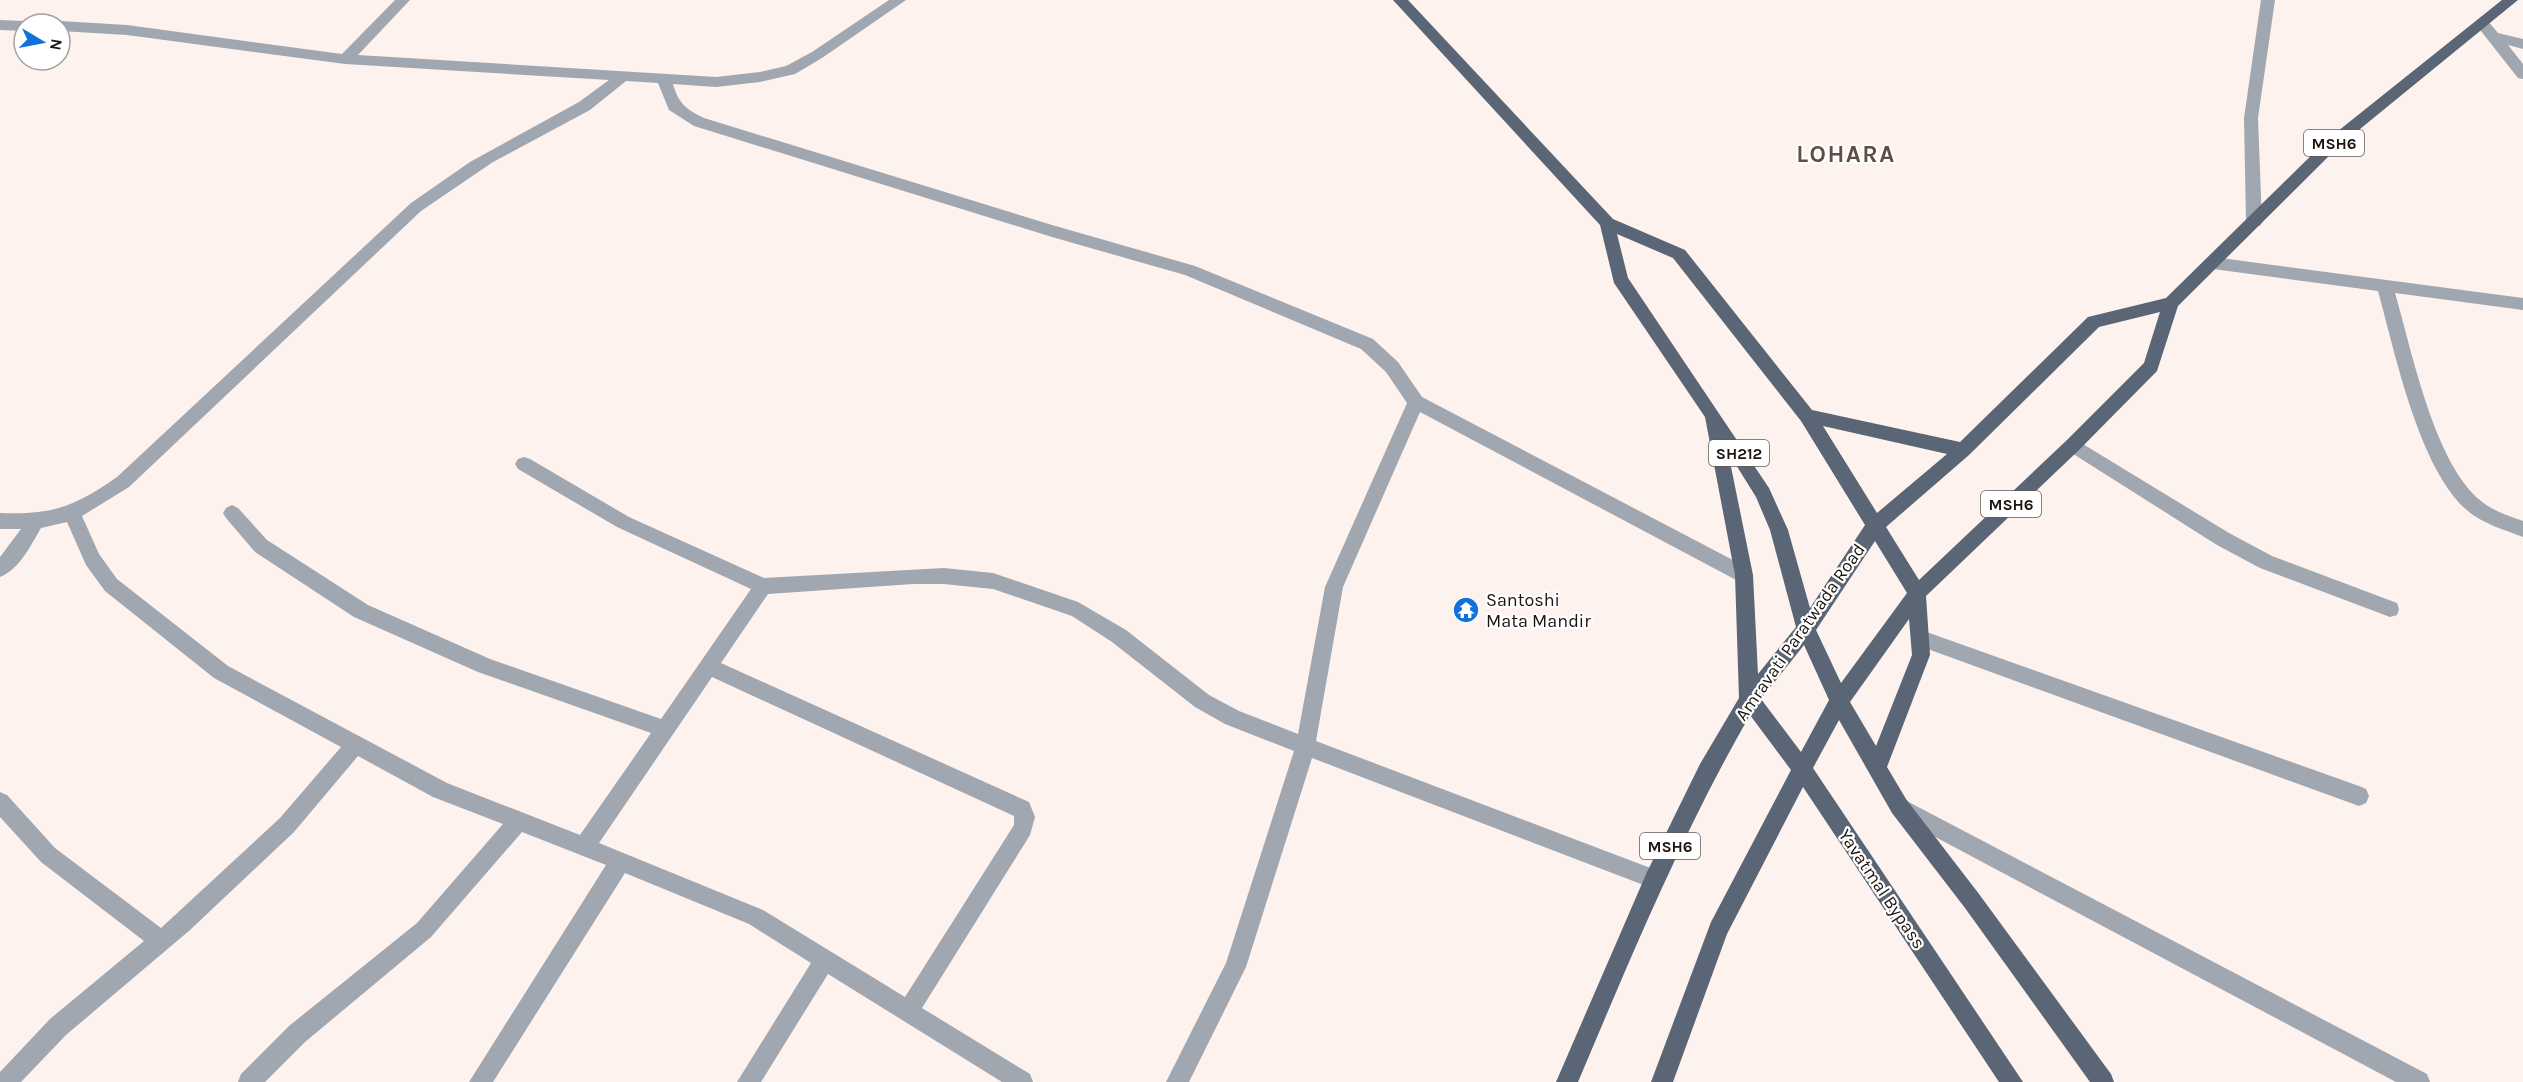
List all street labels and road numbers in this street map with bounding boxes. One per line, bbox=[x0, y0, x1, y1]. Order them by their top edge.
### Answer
road number: MSH6 bbox=[2304, 130, 2364, 156]
road number: SH212 bbox=[1709, 440, 1769, 466]
road number: MSH6 bbox=[1981, 491, 2041, 517]
street label: Amravati Paratwada Road bbox=[1730, 539, 1870, 725]
street label: Yavatmal Bypass bbox=[1834, 825, 1930, 953]
road number: MSH6 bbox=[1640, 833, 1700, 859]

